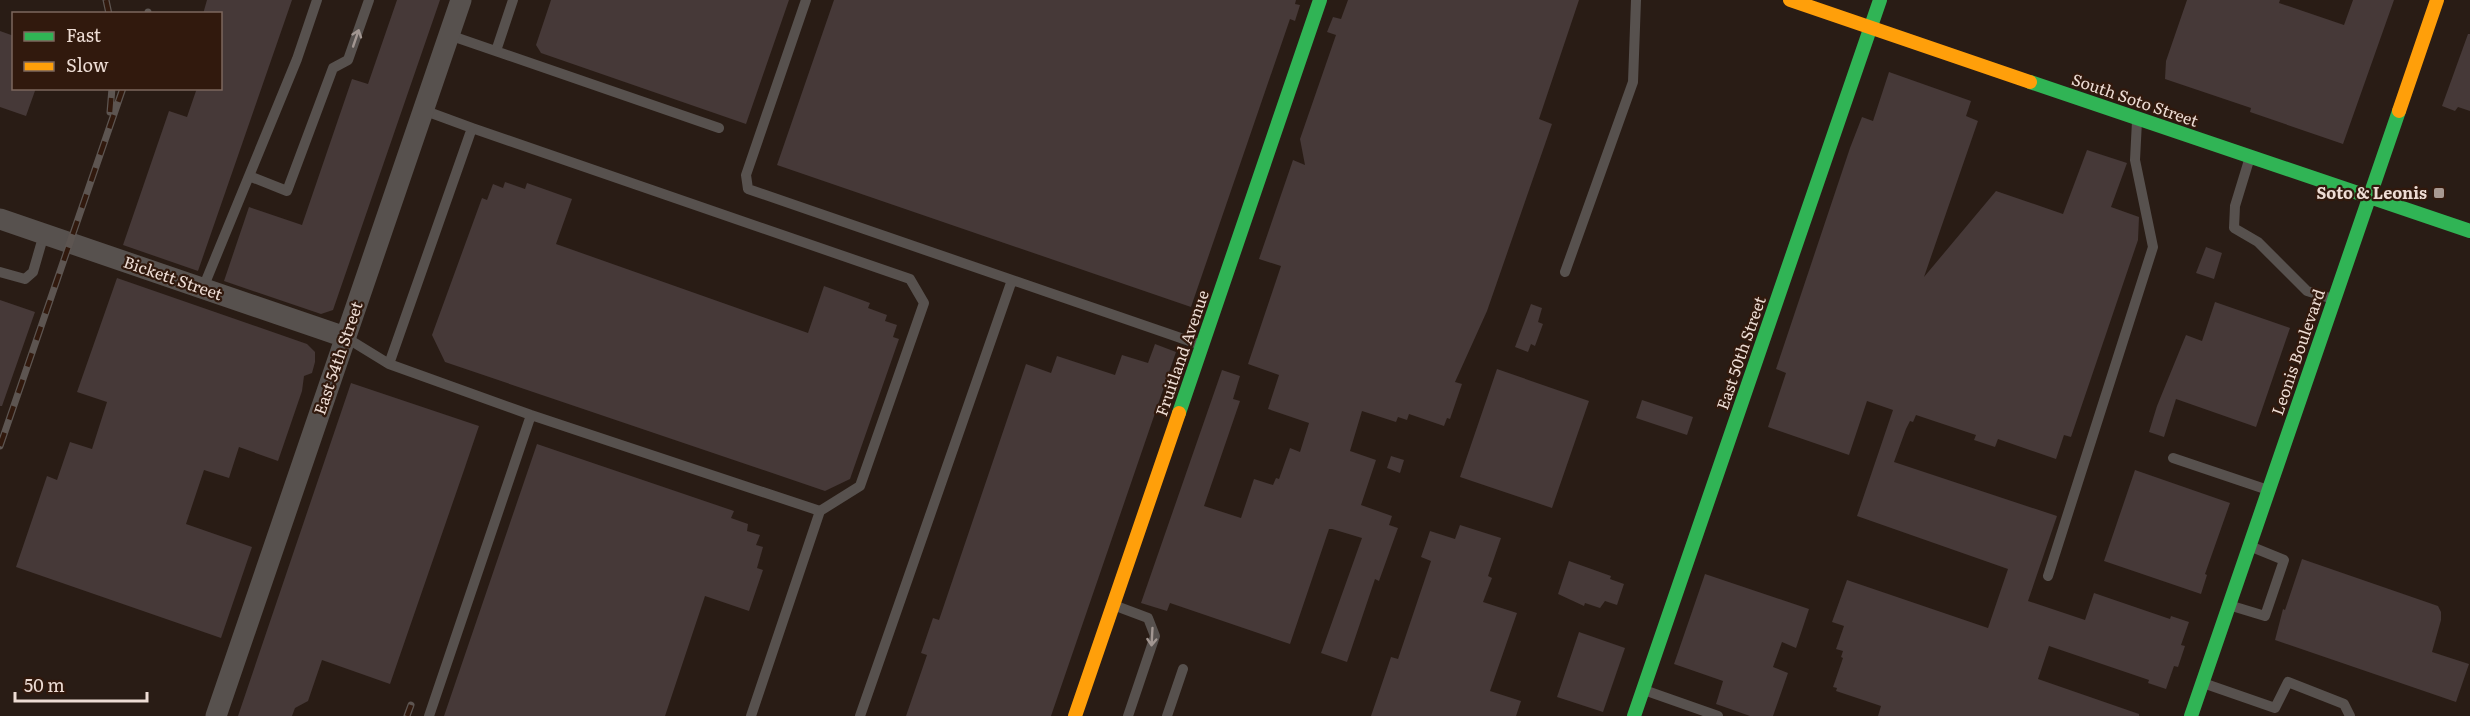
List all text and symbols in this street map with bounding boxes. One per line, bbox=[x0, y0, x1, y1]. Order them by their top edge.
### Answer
legend bbox=[12, 12, 222, 90]
text: Fast bbox=[66, 21, 102, 48]
one-way arrow bbox=[351, 29, 362, 48]
text: Slow bbox=[66, 51, 109, 78]
street label: South Soto Street bbox=[2069, 66, 2202, 132]
place label: Soto & Leonis bbox=[2317, 180, 2427, 204]
marker: Soto & Leonis bbox=[2432, 186, 2446, 200]
street label: Bickett Street bbox=[121, 249, 227, 305]
street label: Leonis Boulevard bbox=[2264, 285, 2330, 418]
street label: Fruitland Avenue bbox=[1148, 286, 1214, 419]
street label: East 50th Street bbox=[1709, 292, 1771, 413]
street label: East 54th Street bbox=[306, 297, 368, 418]
one-way arrow bbox=[1147, 627, 1158, 646]
scale bar bbox=[15, 665, 147, 703]
text: 50 m bbox=[24, 671, 65, 698]

